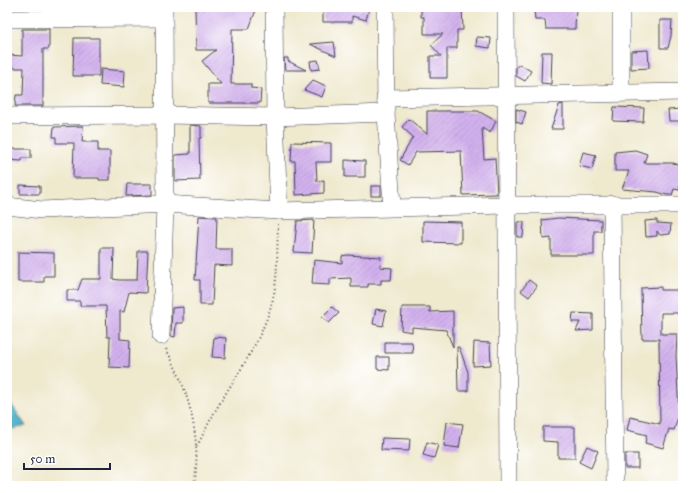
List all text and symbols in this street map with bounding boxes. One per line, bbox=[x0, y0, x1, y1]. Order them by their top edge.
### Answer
scale bar bbox=[24, 445, 110, 471]
text: 50 m bbox=[30, 452, 55, 466]

